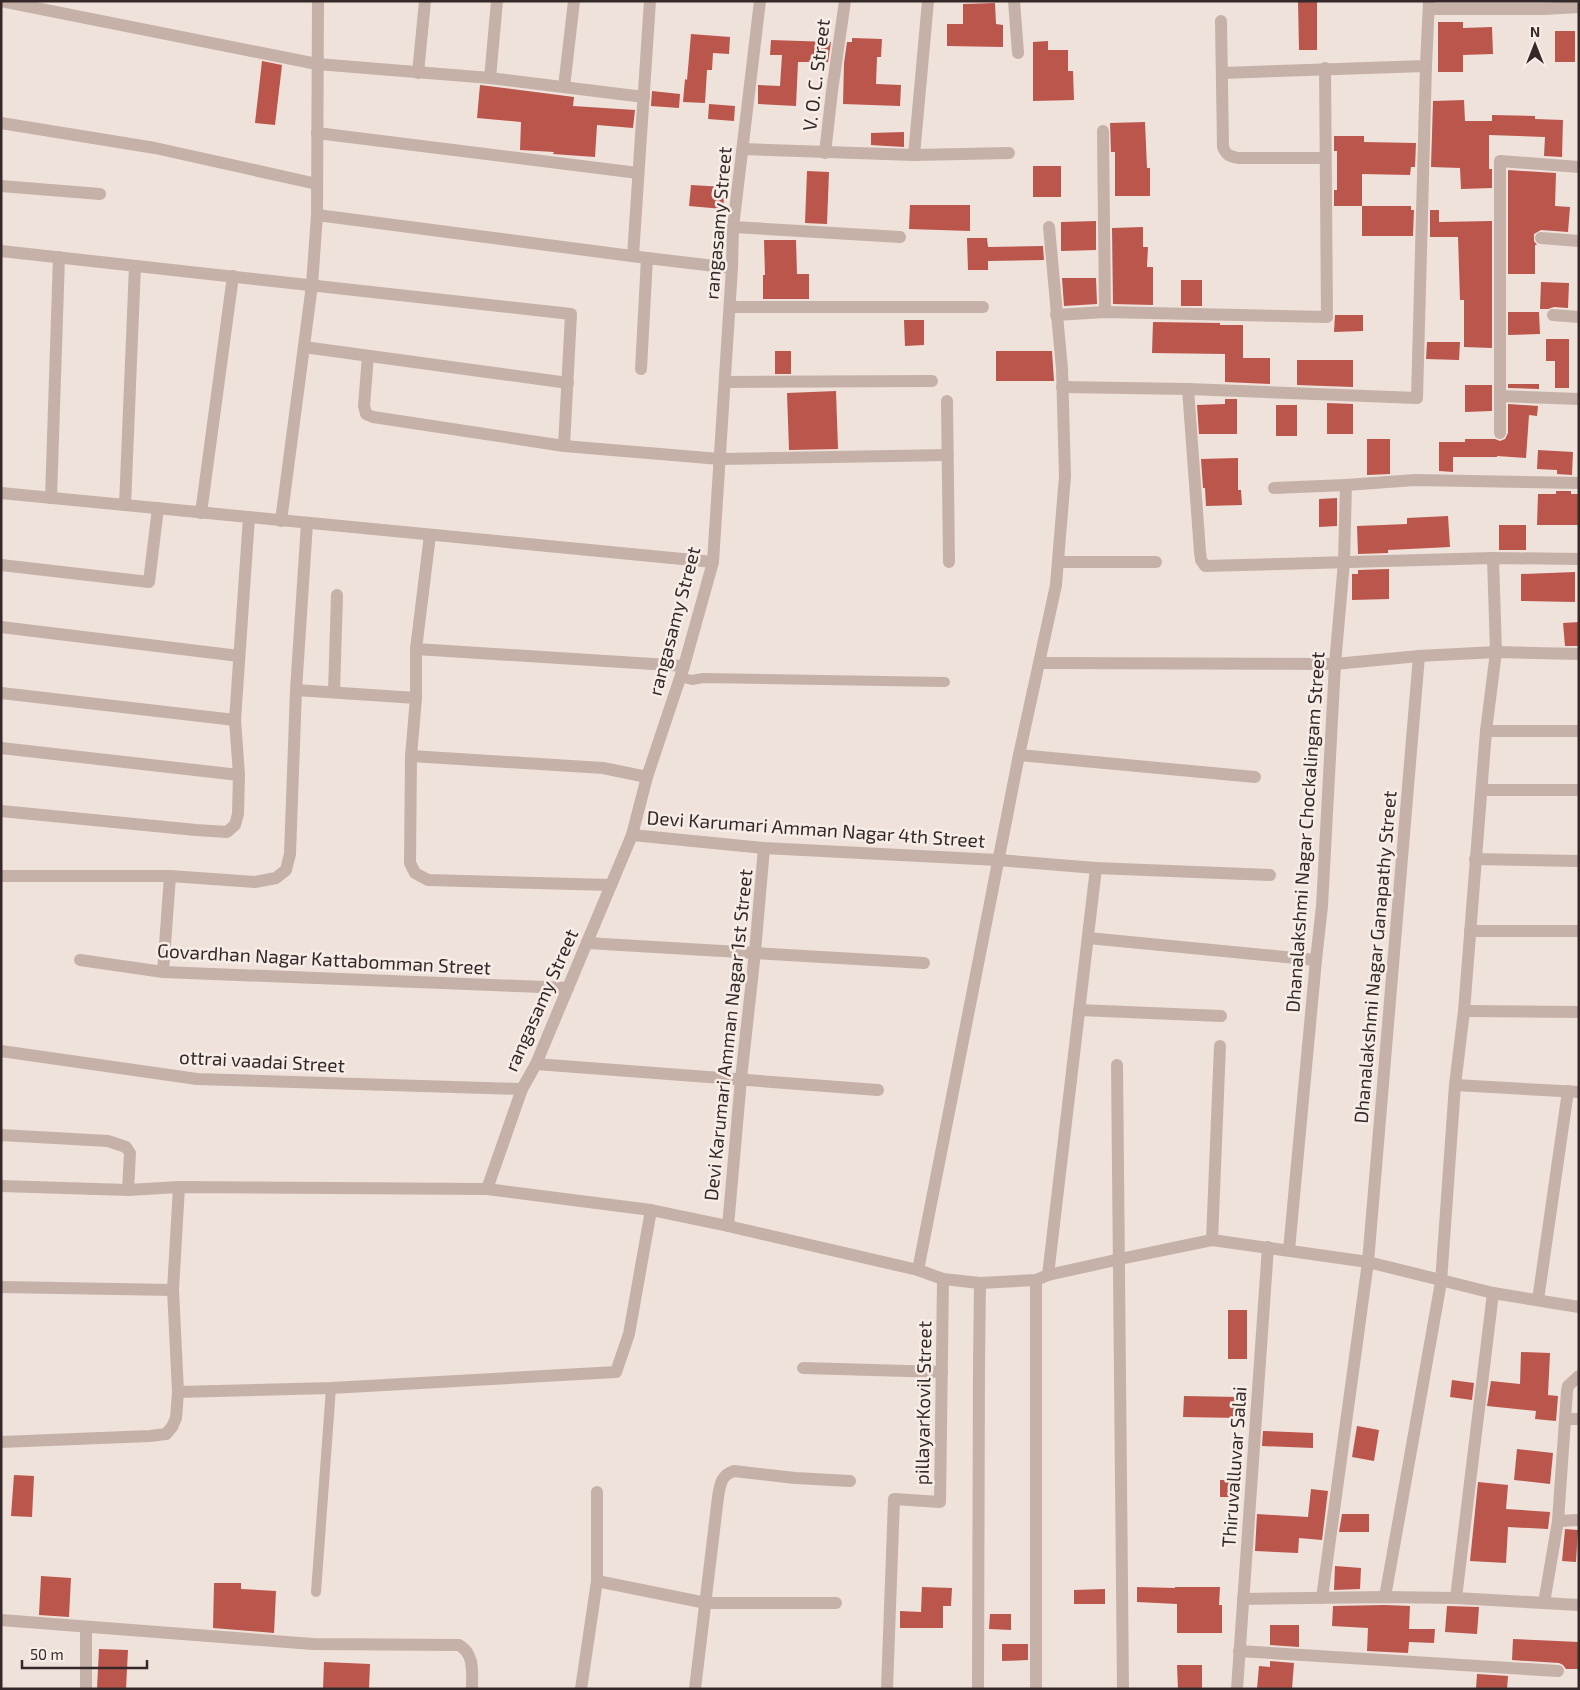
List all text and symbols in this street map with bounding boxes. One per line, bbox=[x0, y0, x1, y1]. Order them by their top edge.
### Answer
street label: V. O. C. Street bbox=[797, 18, 834, 132]
north arrow bbox=[1510, 20, 1560, 70]
text: N bbox=[1530, 23, 1540, 40]
street label: rangasamy Street bbox=[699, 146, 736, 300]
street label: rangasamy Street bbox=[643, 544, 704, 698]
street label: Dhanalakshmi Nagar Chockalingam Street bbox=[1280, 651, 1329, 1013]
street label: Dhanalakshmi Nagar Ganapathy Street bbox=[1348, 790, 1401, 1124]
street label: Devi Karumari Amman Nagar 4th Street bbox=[646, 805, 986, 852]
street label: Devi Karumari Amman Nagar 1st Street bbox=[699, 868, 756, 1202]
street label: rangasamy Street bbox=[499, 925, 582, 1075]
street label: Govardhan Nagar Kattabomman Street bbox=[157, 938, 492, 979]
street label: ottrai vaadai Street bbox=[179, 1045, 345, 1076]
street label: pillayarKovil Street bbox=[910, 1321, 935, 1485]
street label: Thiruvalluvar Salai bbox=[1216, 1386, 1251, 1548]
scale bar bbox=[22, 1638, 148, 1670]
text: 50 m bbox=[30, 1645, 64, 1663]

